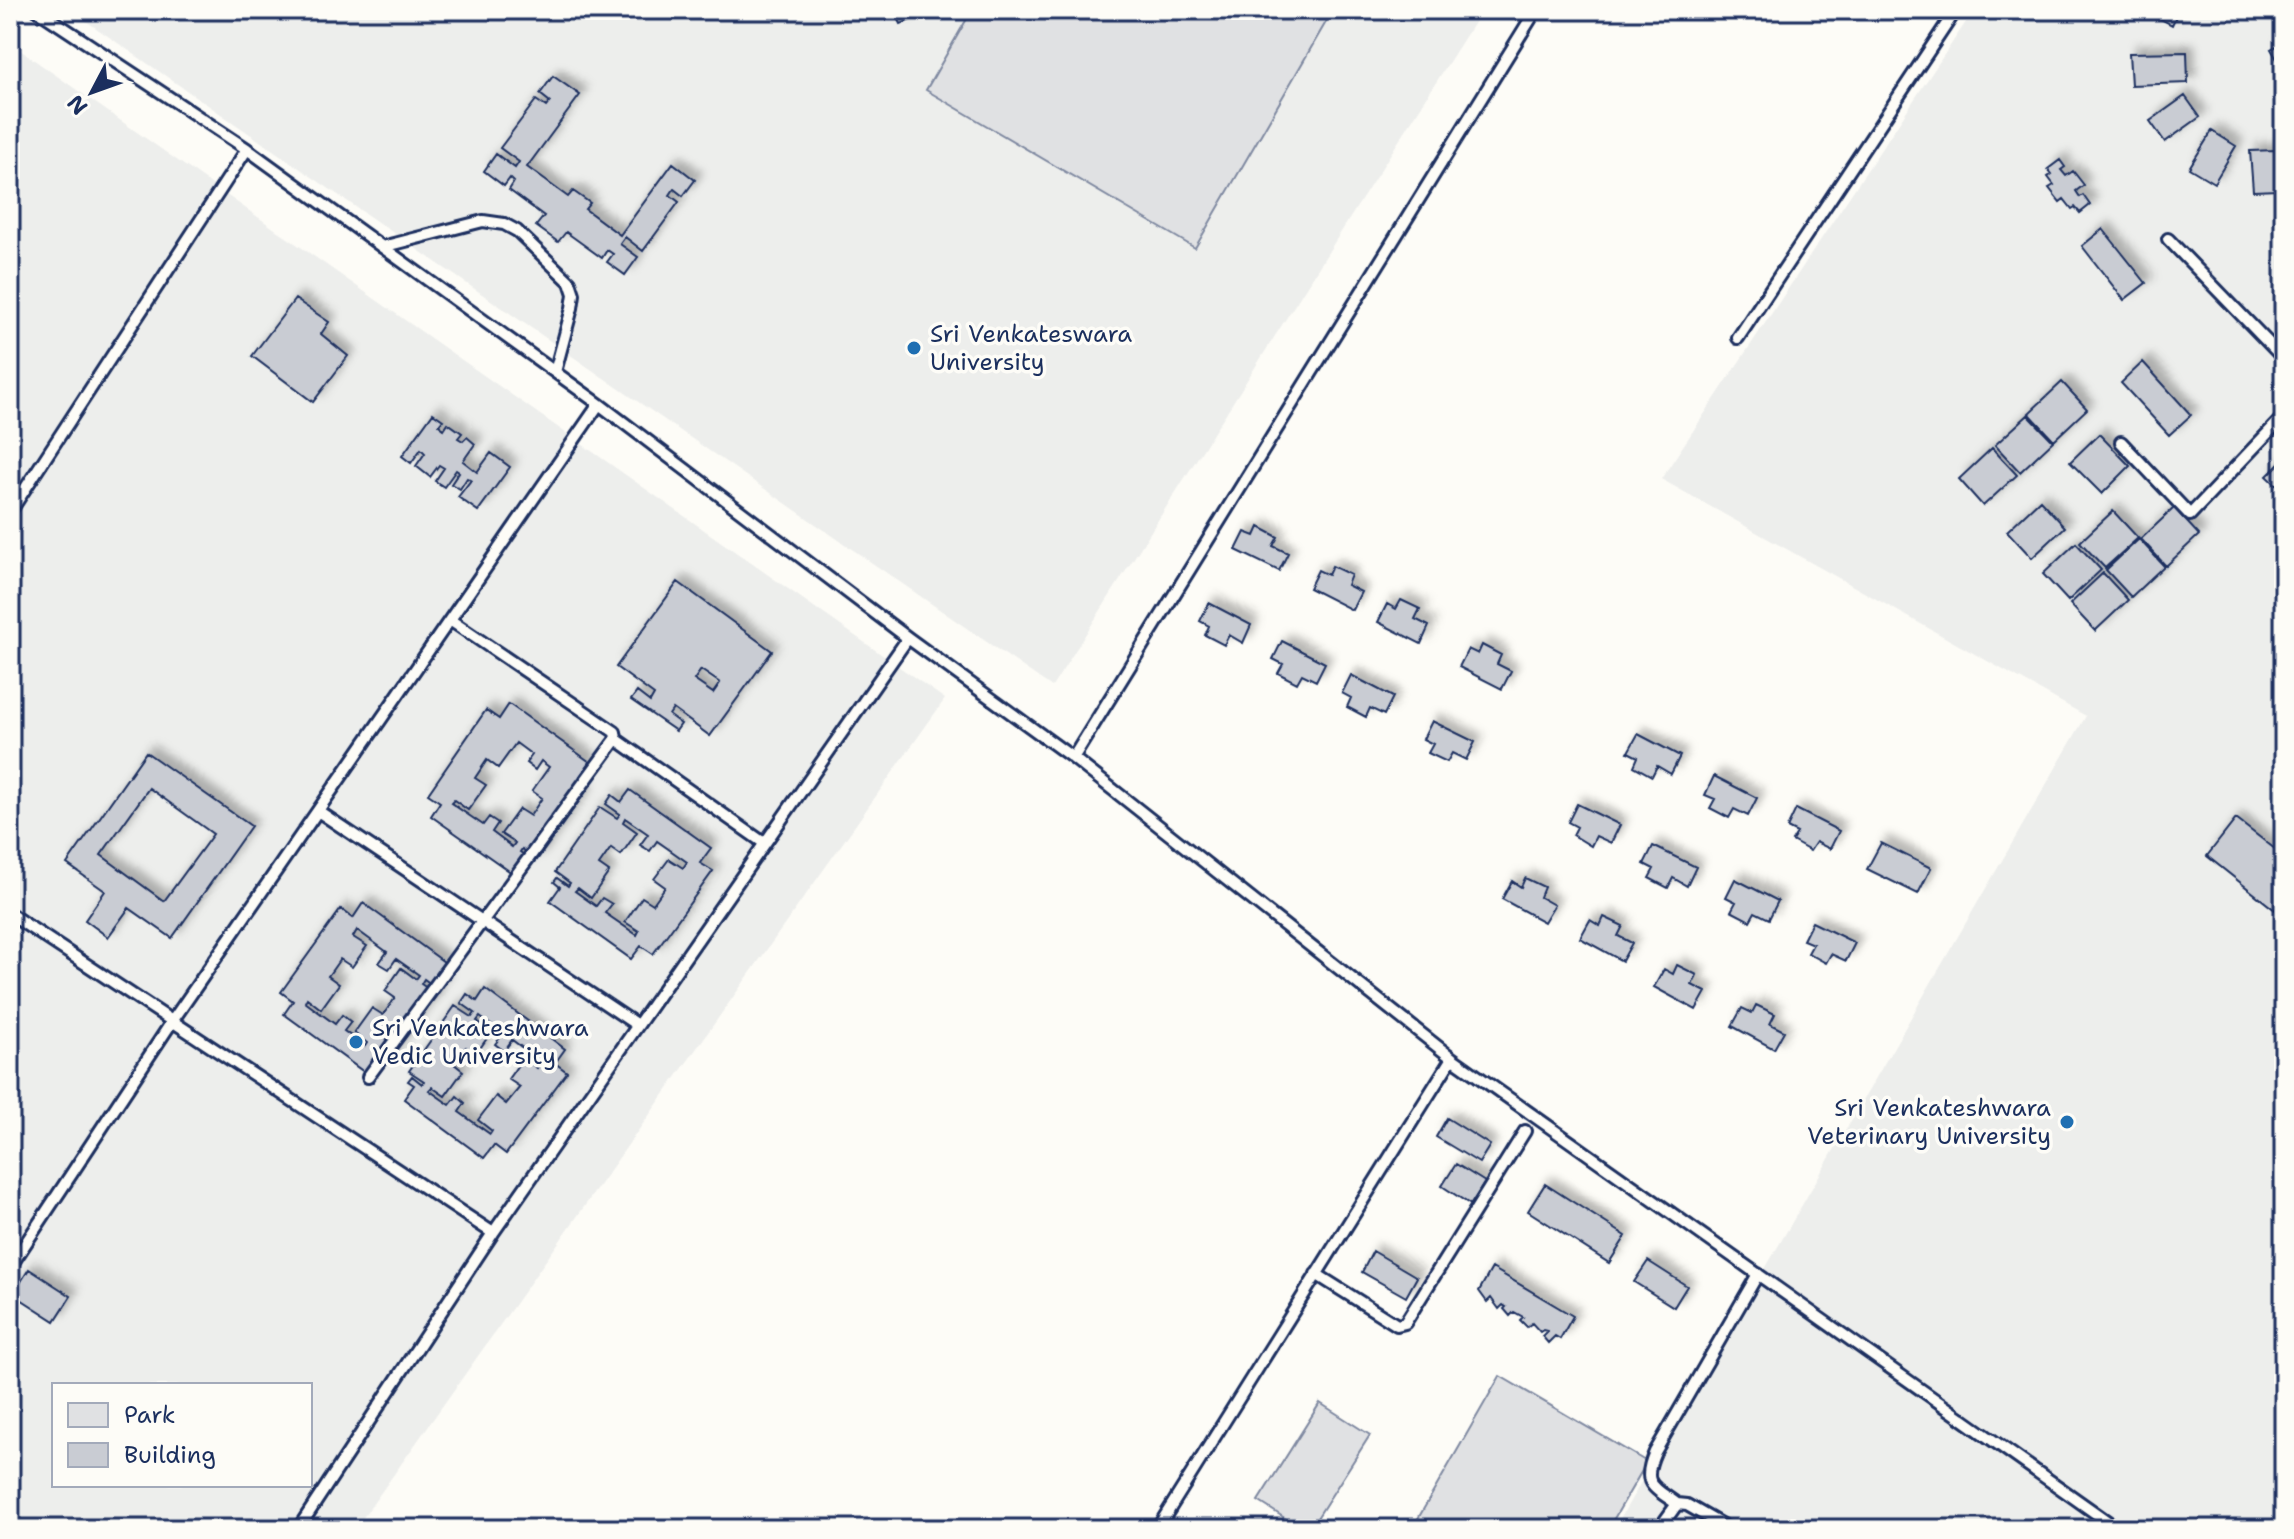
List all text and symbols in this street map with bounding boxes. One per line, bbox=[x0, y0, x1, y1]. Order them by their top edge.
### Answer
north arrow bbox=[52, 52, 132, 132]
text: N bbox=[61, 89, 94, 121]
place label: Sri Venkateswara University bbox=[930, 318, 1132, 378]
marker: Sri Venkateswara University bbox=[905, 339, 923, 357]
place label: Sri Venkateshwara Vedic University bbox=[372, 1012, 589, 1072]
marker: Sri Venkateshwara Vedic University bbox=[347, 1033, 365, 1051]
place label: Sri Venkateshwara Veterinary University bbox=[1807, 1092, 2051, 1152]
marker: Sri Venkateshwara Veterinary University bbox=[2058, 1113, 2076, 1131]
legend bbox=[52, 1383, 312, 1487]
text: Park bbox=[124, 1399, 176, 1431]
text: Building bbox=[124, 1439, 216, 1471]

